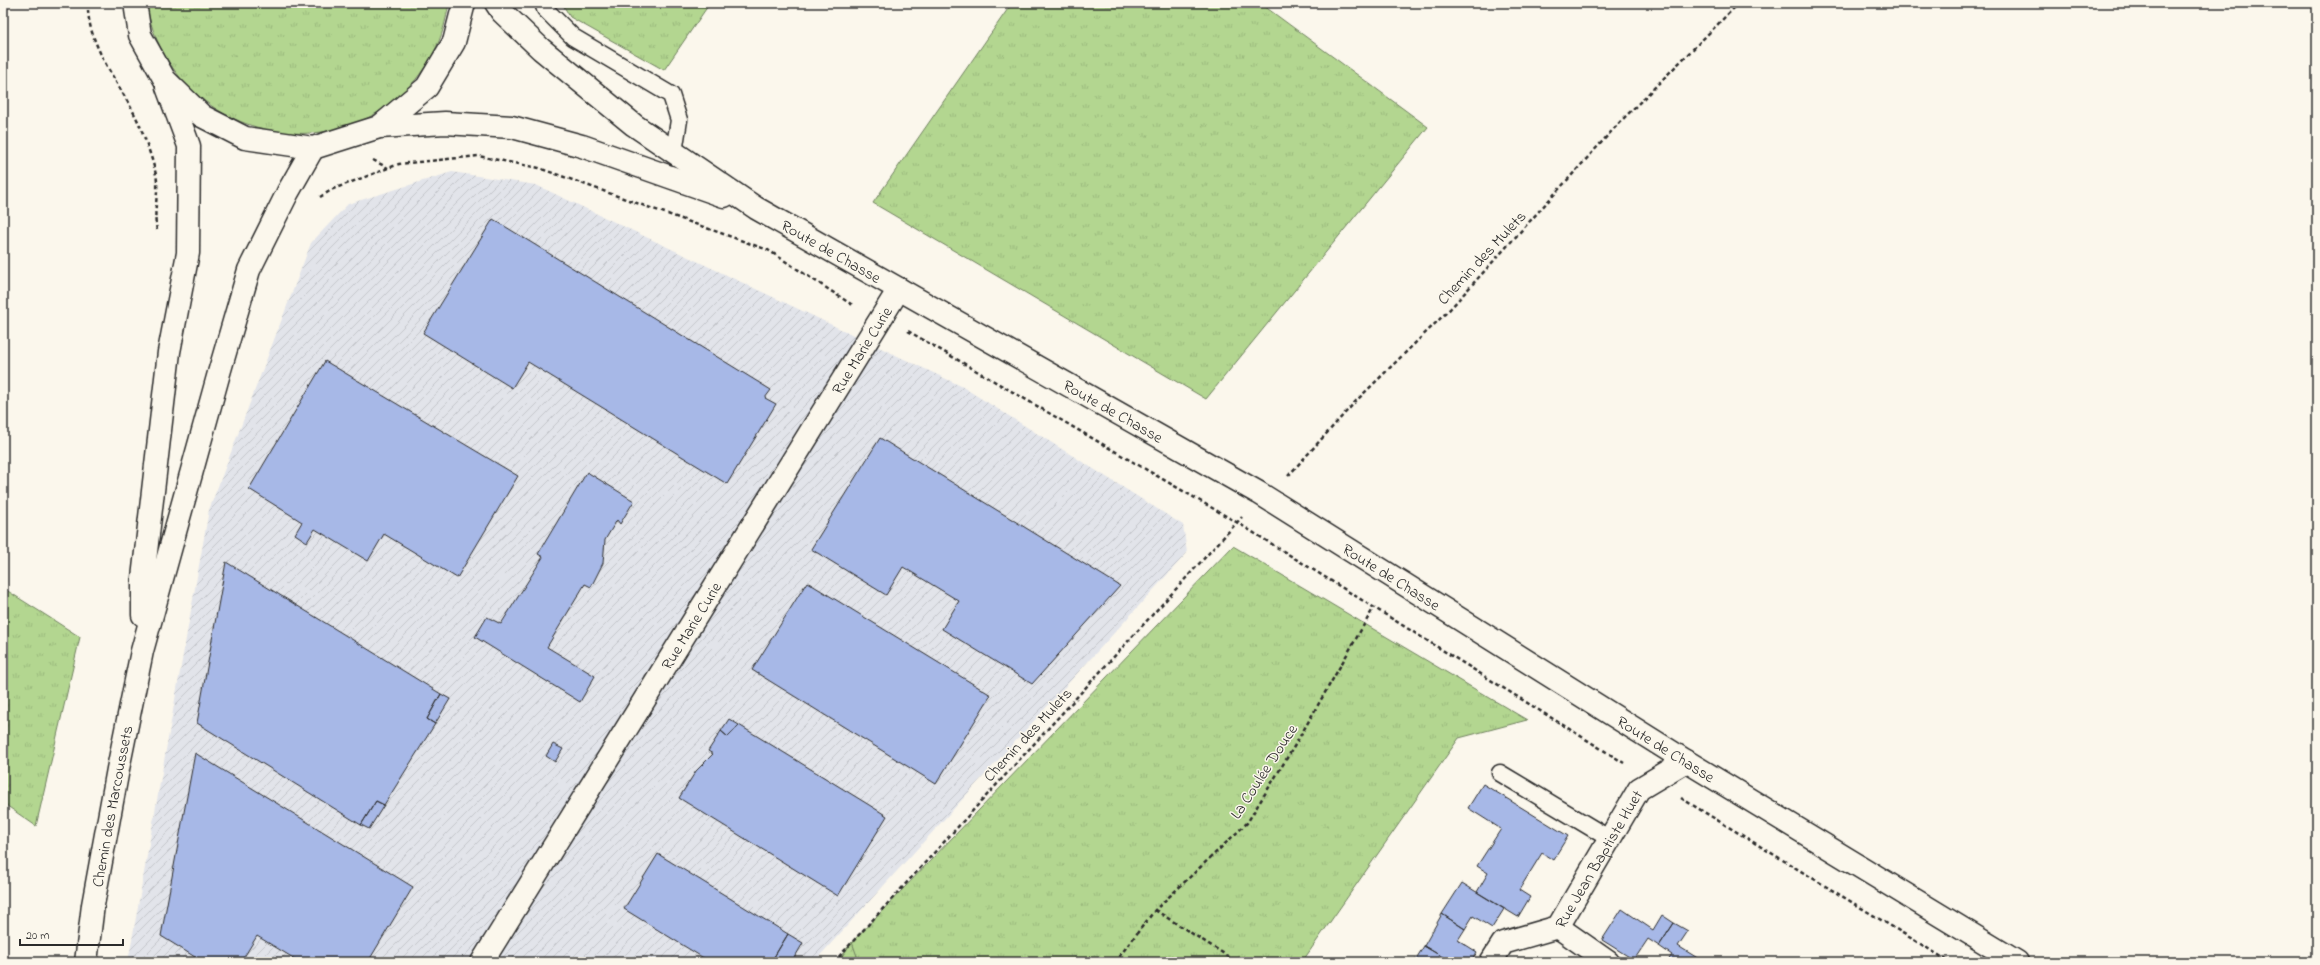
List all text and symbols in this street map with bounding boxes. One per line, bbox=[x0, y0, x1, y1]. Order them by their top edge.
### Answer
street label: Chemin des Mulets bbox=[1432, 206, 1533, 311]
street label: Route de Chasse bbox=[776, 215, 886, 291]
street label: Rue Marie Curie bbox=[827, 302, 900, 400]
street label: Route de Chasse bbox=[1058, 374, 1168, 451]
street label: Route de Chasse bbox=[1337, 538, 1445, 618]
street label: Rue Marie Curie bbox=[656, 577, 729, 675]
street label: Chemin des Mulets bbox=[978, 683, 1079, 788]
street label: Route de Chasse bbox=[1611, 710, 1720, 790]
street label: La Coulée Douce bbox=[1225, 719, 1305, 824]
street label: Chemin des Marcoussets bbox=[87, 724, 141, 889]
street label: Rue Jean Baptiste Huet bbox=[1550, 785, 1650, 933]
scale bar bbox=[20, 921, 123, 947]
text: 20 m bbox=[26, 927, 49, 945]

